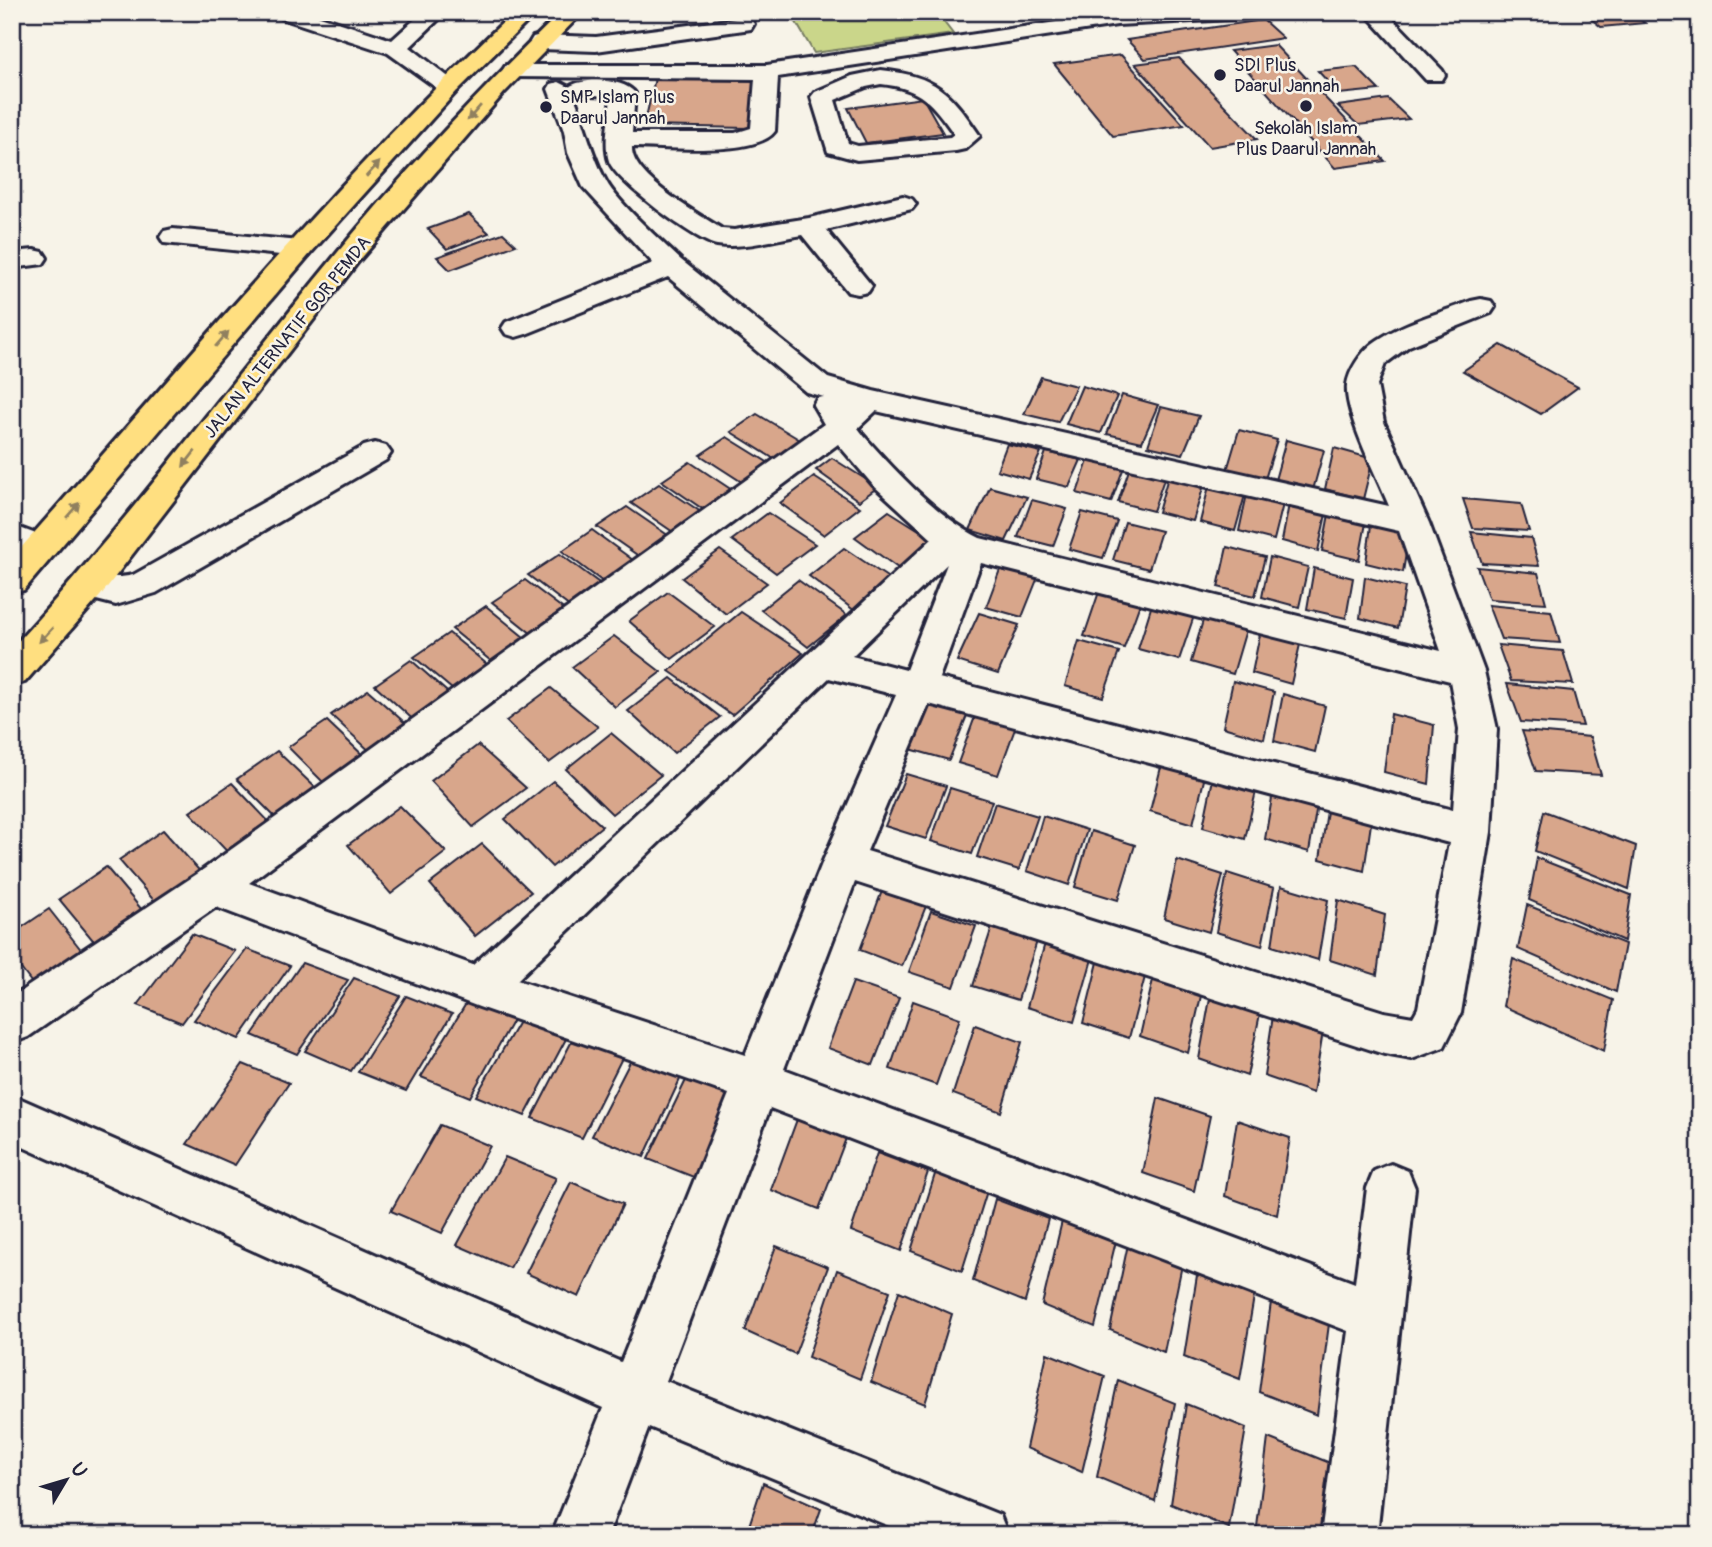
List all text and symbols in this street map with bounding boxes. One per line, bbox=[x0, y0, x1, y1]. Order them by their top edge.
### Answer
place label: SDI Plus Daarul Jannah bbox=[1234, 54, 1339, 98]
marker: SDI Plus Daarul Jannah bbox=[1212, 67, 1228, 83]
place label: SMP Islam Plus Daarul Jannah bbox=[560, 86, 674, 130]
marker: Sekolah Islam Plus Daarul Jannah bbox=[1298, 98, 1314, 114]
marker: SMP Islam Plus Daarul Jannah bbox=[538, 99, 554, 115]
one-way arrow bbox=[467, 105, 482, 122]
place label: Sekolah Islam Plus Daarul Jannah bbox=[1236, 117, 1376, 161]
one-way arrow bbox=[365, 161, 381, 178]
street label: JALAN ALTERNATIF GOR PEMDA bbox=[199, 231, 376, 443]
one-way arrow bbox=[214, 330, 229, 347]
one-way arrow bbox=[182, 450, 197, 467]
one-way arrow bbox=[65, 501, 81, 519]
one-way arrow bbox=[38, 626, 54, 644]
north arrow bbox=[32, 1446, 102, 1516]
text: U bbox=[65, 1458, 92, 1482]

